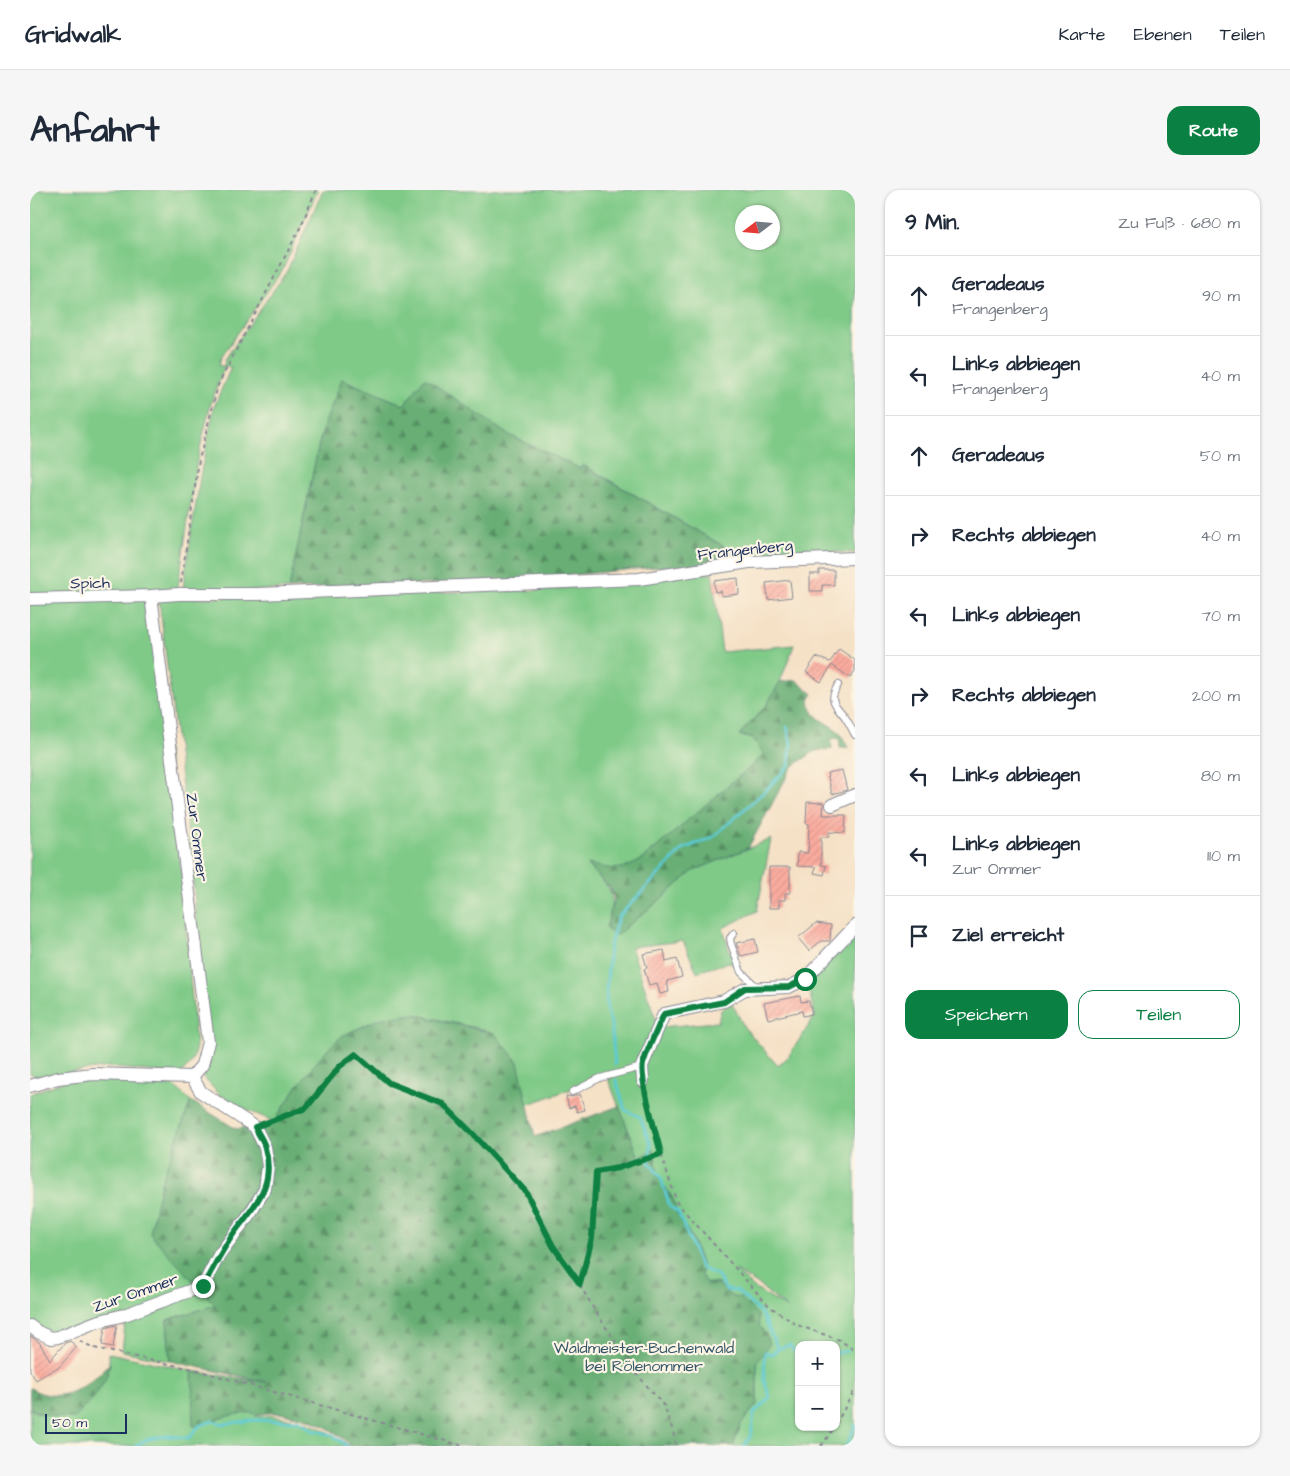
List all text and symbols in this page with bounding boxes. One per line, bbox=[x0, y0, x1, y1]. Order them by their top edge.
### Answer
text: Gridwalk bbox=[25, 18, 121, 52]
text: Karte bbox=[1058, 22, 1106, 47]
text: Ebenen bbox=[1134, 22, 1192, 47]
text: Teilen bbox=[1220, 22, 1265, 47]
text: Anfahrt bbox=[30, 106, 159, 155]
button: Route bbox=[1167, 106, 1260, 155]
north arrow bbox=[735, 205, 780, 250]
text: 9 Min. bbox=[905, 208, 959, 237]
text: Zu Fuß · 680 m bbox=[1118, 212, 1240, 234]
text: Geradeaus bbox=[952, 271, 1044, 298]
icon: ahead bbox=[905, 282, 933, 310]
text: 90 m bbox=[1202, 285, 1240, 307]
text: Frangenberg bbox=[952, 298, 1048, 320]
text: Links abbiegen bbox=[952, 351, 1080, 378]
icon: left bbox=[905, 362, 933, 390]
text: 40 m bbox=[1200, 365, 1240, 387]
text: Frangenberg bbox=[952, 378, 1048, 400]
icon: ahead bbox=[905, 442, 933, 470]
text: Geradeaus bbox=[952, 442, 1044, 469]
text: 50 m bbox=[1200, 445, 1240, 467]
icon: right bbox=[905, 522, 933, 550]
text: Rechts abbiegen bbox=[952, 522, 1096, 549]
text: 40 m bbox=[1200, 525, 1240, 547]
street label: Frangenberg bbox=[696, 534, 794, 567]
street label: Spich bbox=[70, 572, 110, 594]
icon: left bbox=[905, 602, 933, 630]
text: Links abbiegen bbox=[952, 602, 1080, 629]
text: 70 m bbox=[1201, 605, 1240, 627]
icon: right bbox=[905, 682, 933, 710]
text: Rechts abbiegen bbox=[952, 682, 1096, 709]
text: 200 m bbox=[1192, 685, 1240, 707]
icon: left bbox=[905, 762, 933, 790]
text: Links abbiegen bbox=[952, 762, 1080, 789]
text: 80 m bbox=[1201, 765, 1240, 787]
street label: Zur Ommer bbox=[181, 792, 213, 883]
text: Links abbiegen bbox=[952, 831, 1080, 858]
icon: left bbox=[905, 842, 933, 870]
text: 110 m bbox=[1207, 845, 1240, 867]
text: Zur Ommer bbox=[952, 858, 1041, 880]
icon: arrive bbox=[905, 922, 933, 950]
text: Ziel erreicht bbox=[952, 922, 1064, 949]
route start bbox=[794, 968, 817, 991]
button: Speichern bbox=[905, 990, 1068, 1039]
button: Teilen bbox=[1078, 990, 1240, 1039]
street label: Zur Ommer bbox=[90, 1268, 181, 1318]
route end bbox=[192, 1275, 215, 1298]
park label: Waldmeister-Buchenwald bei Rölenommer bbox=[554, 1337, 734, 1377]
map controls bbox=[795, 1341, 840, 1431]
button: + bbox=[795, 1341, 840, 1386]
button: − bbox=[795, 1386, 840, 1431]
scale bar bbox=[45, 1411, 128, 1434]
text: 50 m bbox=[52, 1413, 87, 1433]

